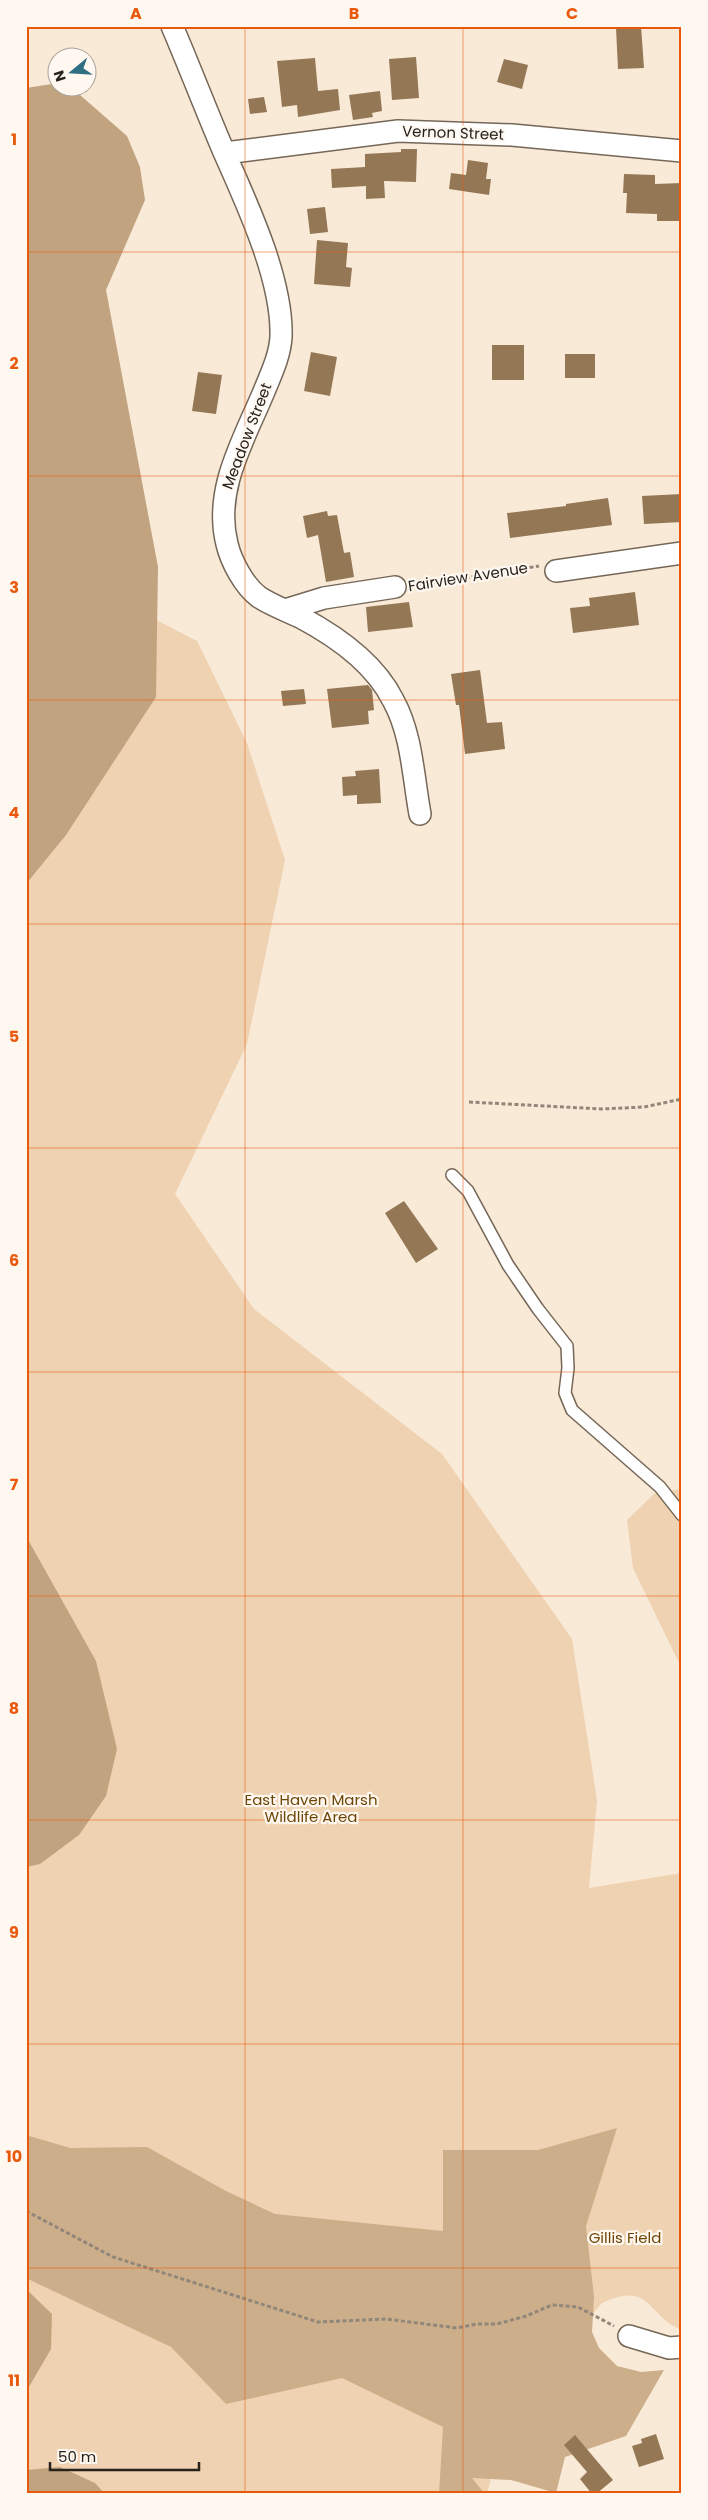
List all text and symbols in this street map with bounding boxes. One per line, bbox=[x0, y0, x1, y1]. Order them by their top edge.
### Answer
text: A bbox=[130, 2, 142, 25]
text: B bbox=[349, 2, 359, 25]
text: C bbox=[566, 2, 578, 25]
north arrow bbox=[48, 48, 98, 98]
text: N bbox=[48, 68, 71, 84]
street label: Vernon Street bbox=[402, 120, 504, 145]
text: 1 bbox=[11, 128, 17, 151]
text: 2 bbox=[9, 352, 19, 375]
street label: Meadow Street bbox=[217, 380, 276, 492]
street label: Fairview Avenue bbox=[407, 557, 529, 596]
text: 3 bbox=[9, 576, 19, 599]
text: 4 bbox=[9, 801, 20, 824]
text: 5 bbox=[9, 1025, 19, 1048]
text: 6 bbox=[9, 1249, 19, 1272]
text: 7 bbox=[10, 1473, 19, 1496]
text: 8 bbox=[9, 1697, 19, 1720]
park label: East Haven Marsh Wildlife Area bbox=[244, 1789, 378, 1827]
text: 9 bbox=[9, 1921, 19, 1944]
text: 10 bbox=[6, 2145, 22, 2168]
park label: Gillis Field bbox=[589, 2227, 661, 2248]
text: 11 bbox=[8, 2369, 20, 2392]
scale bar bbox=[50, 2440, 199, 2472]
text: 50 m bbox=[58, 2446, 96, 2467]

